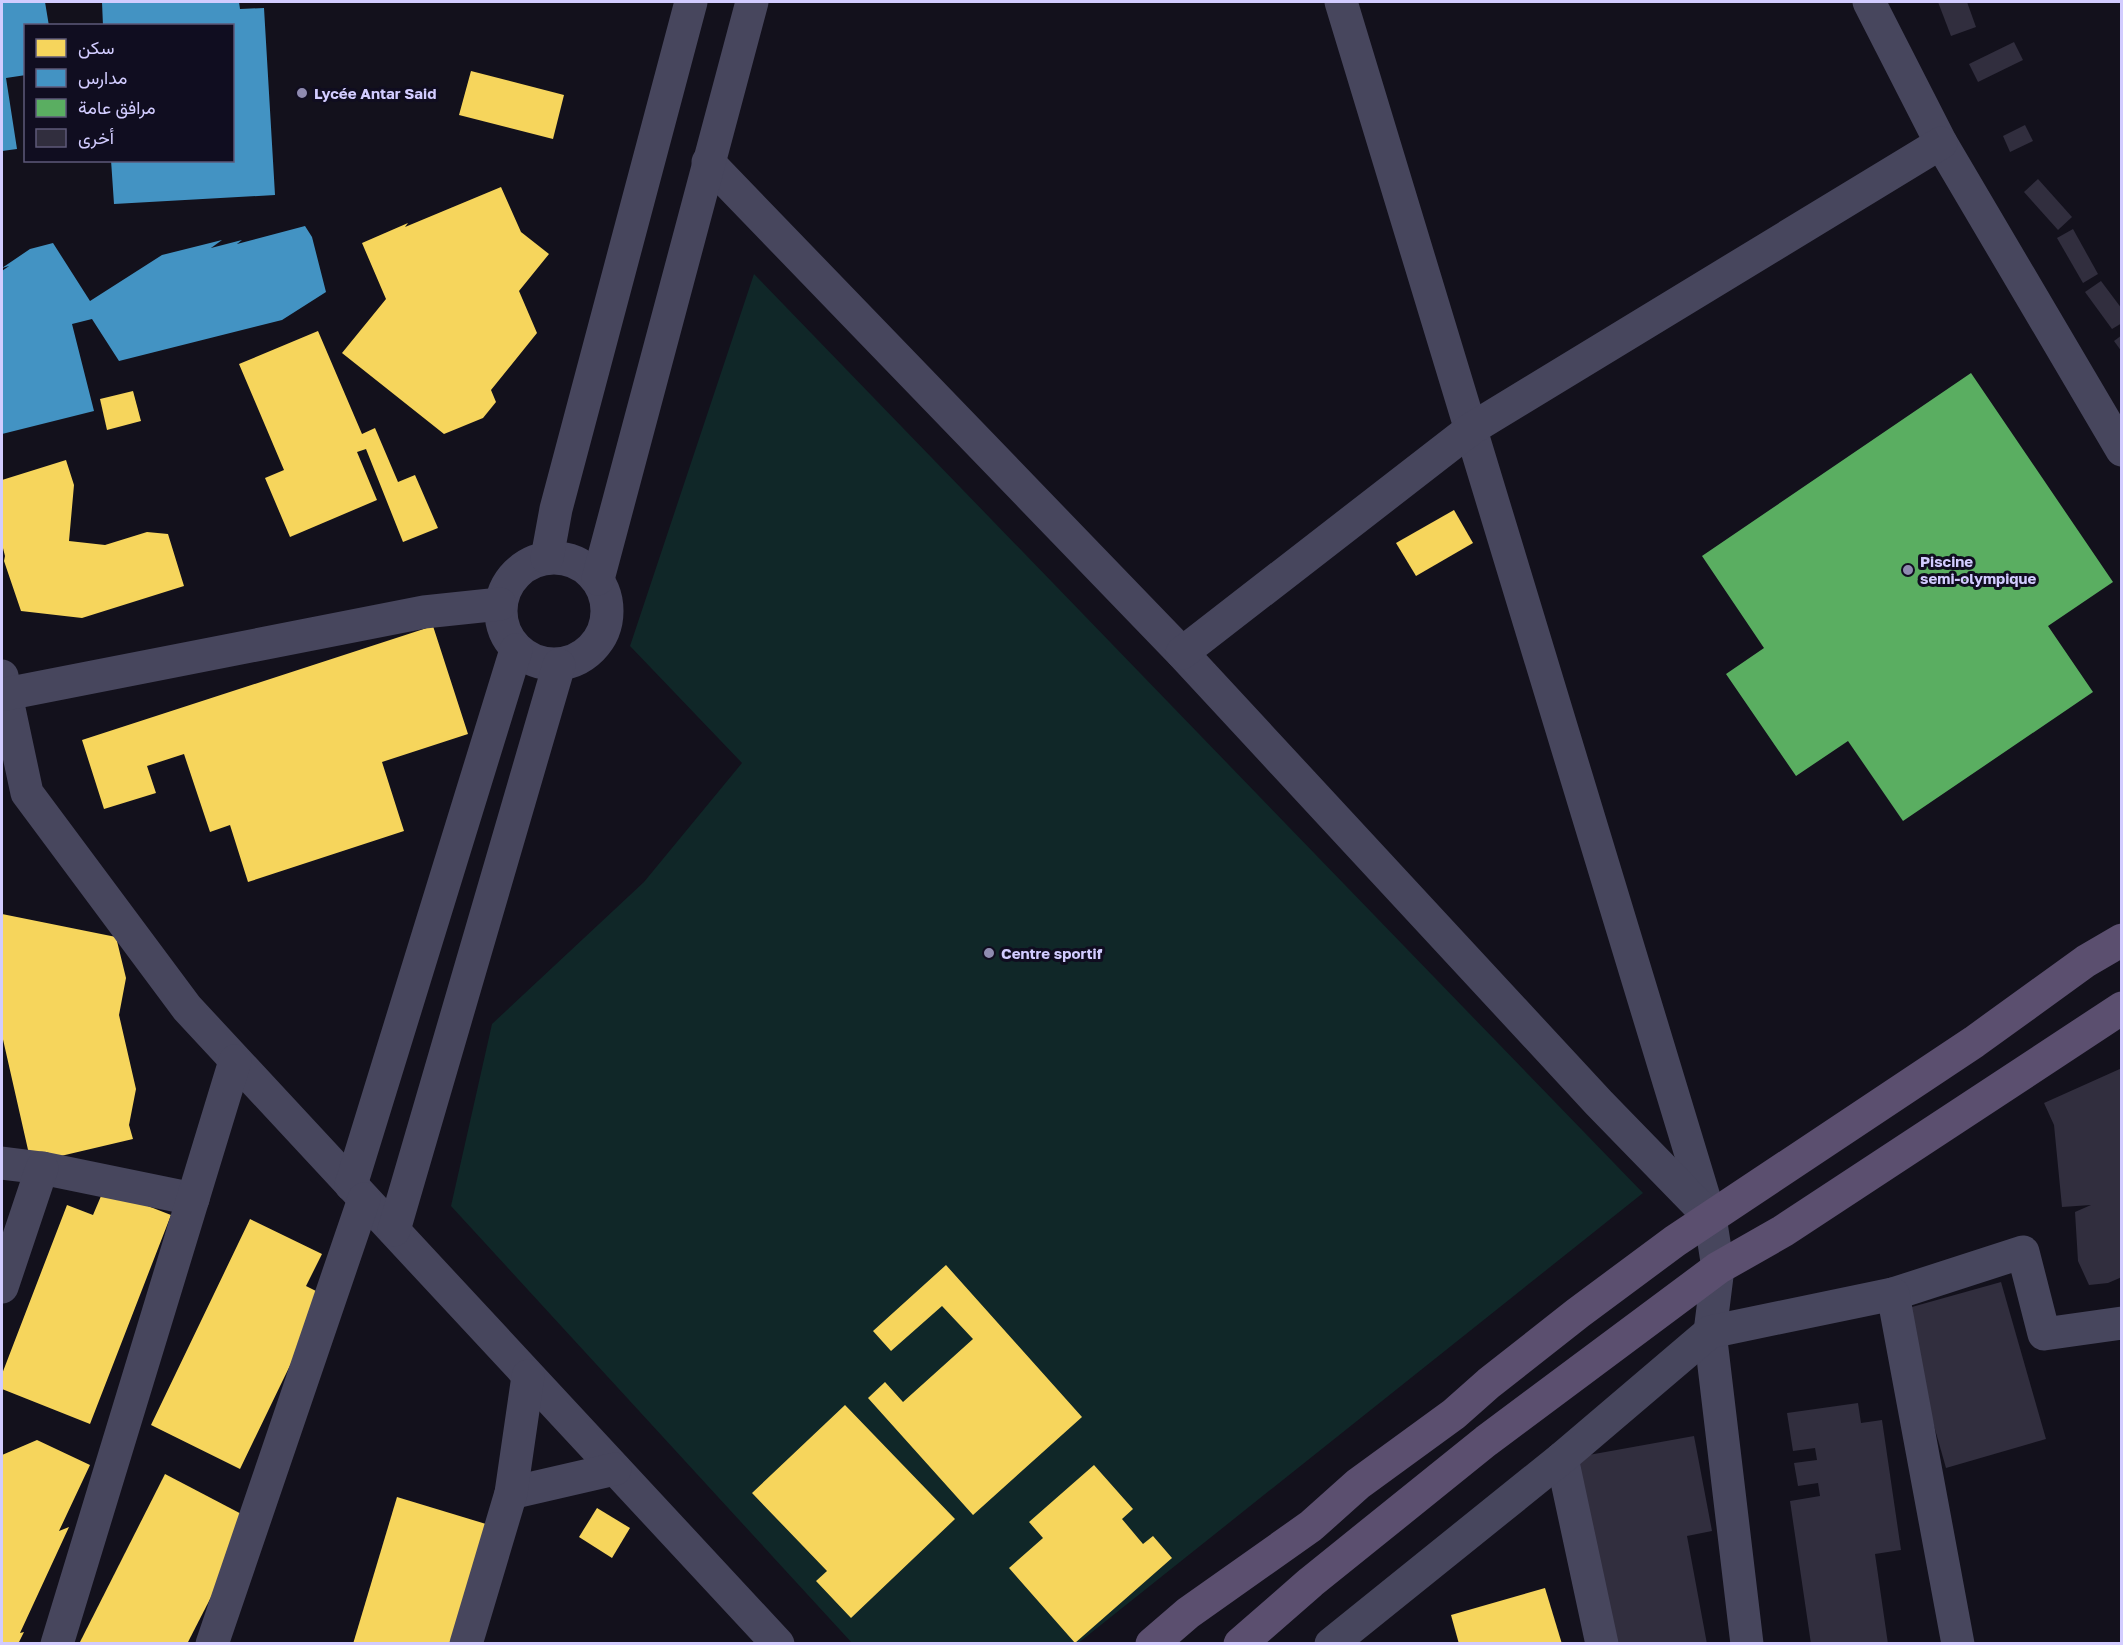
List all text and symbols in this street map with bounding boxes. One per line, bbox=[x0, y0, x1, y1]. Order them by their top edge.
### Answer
legend bbox=[24, 24, 234, 162]
text: سكن bbox=[78, 36, 114, 59]
text: مدارس bbox=[78, 66, 127, 89]
place label: Lycée Antar Said bbox=[314, 84, 436, 102]
marker: Lycée Antar Said bbox=[295, 86, 309, 100]
text: مرافق عامة bbox=[78, 96, 156, 119]
text: أخرى bbox=[78, 126, 114, 149]
place label: Piscine semi-olympique bbox=[1920, 552, 2037, 587]
marker: Piscine semi-olympique bbox=[1901, 563, 1915, 577]
place label: Centre sportif bbox=[1001, 944, 1103, 962]
marker: Centre sportif bbox=[982, 946, 996, 960]

